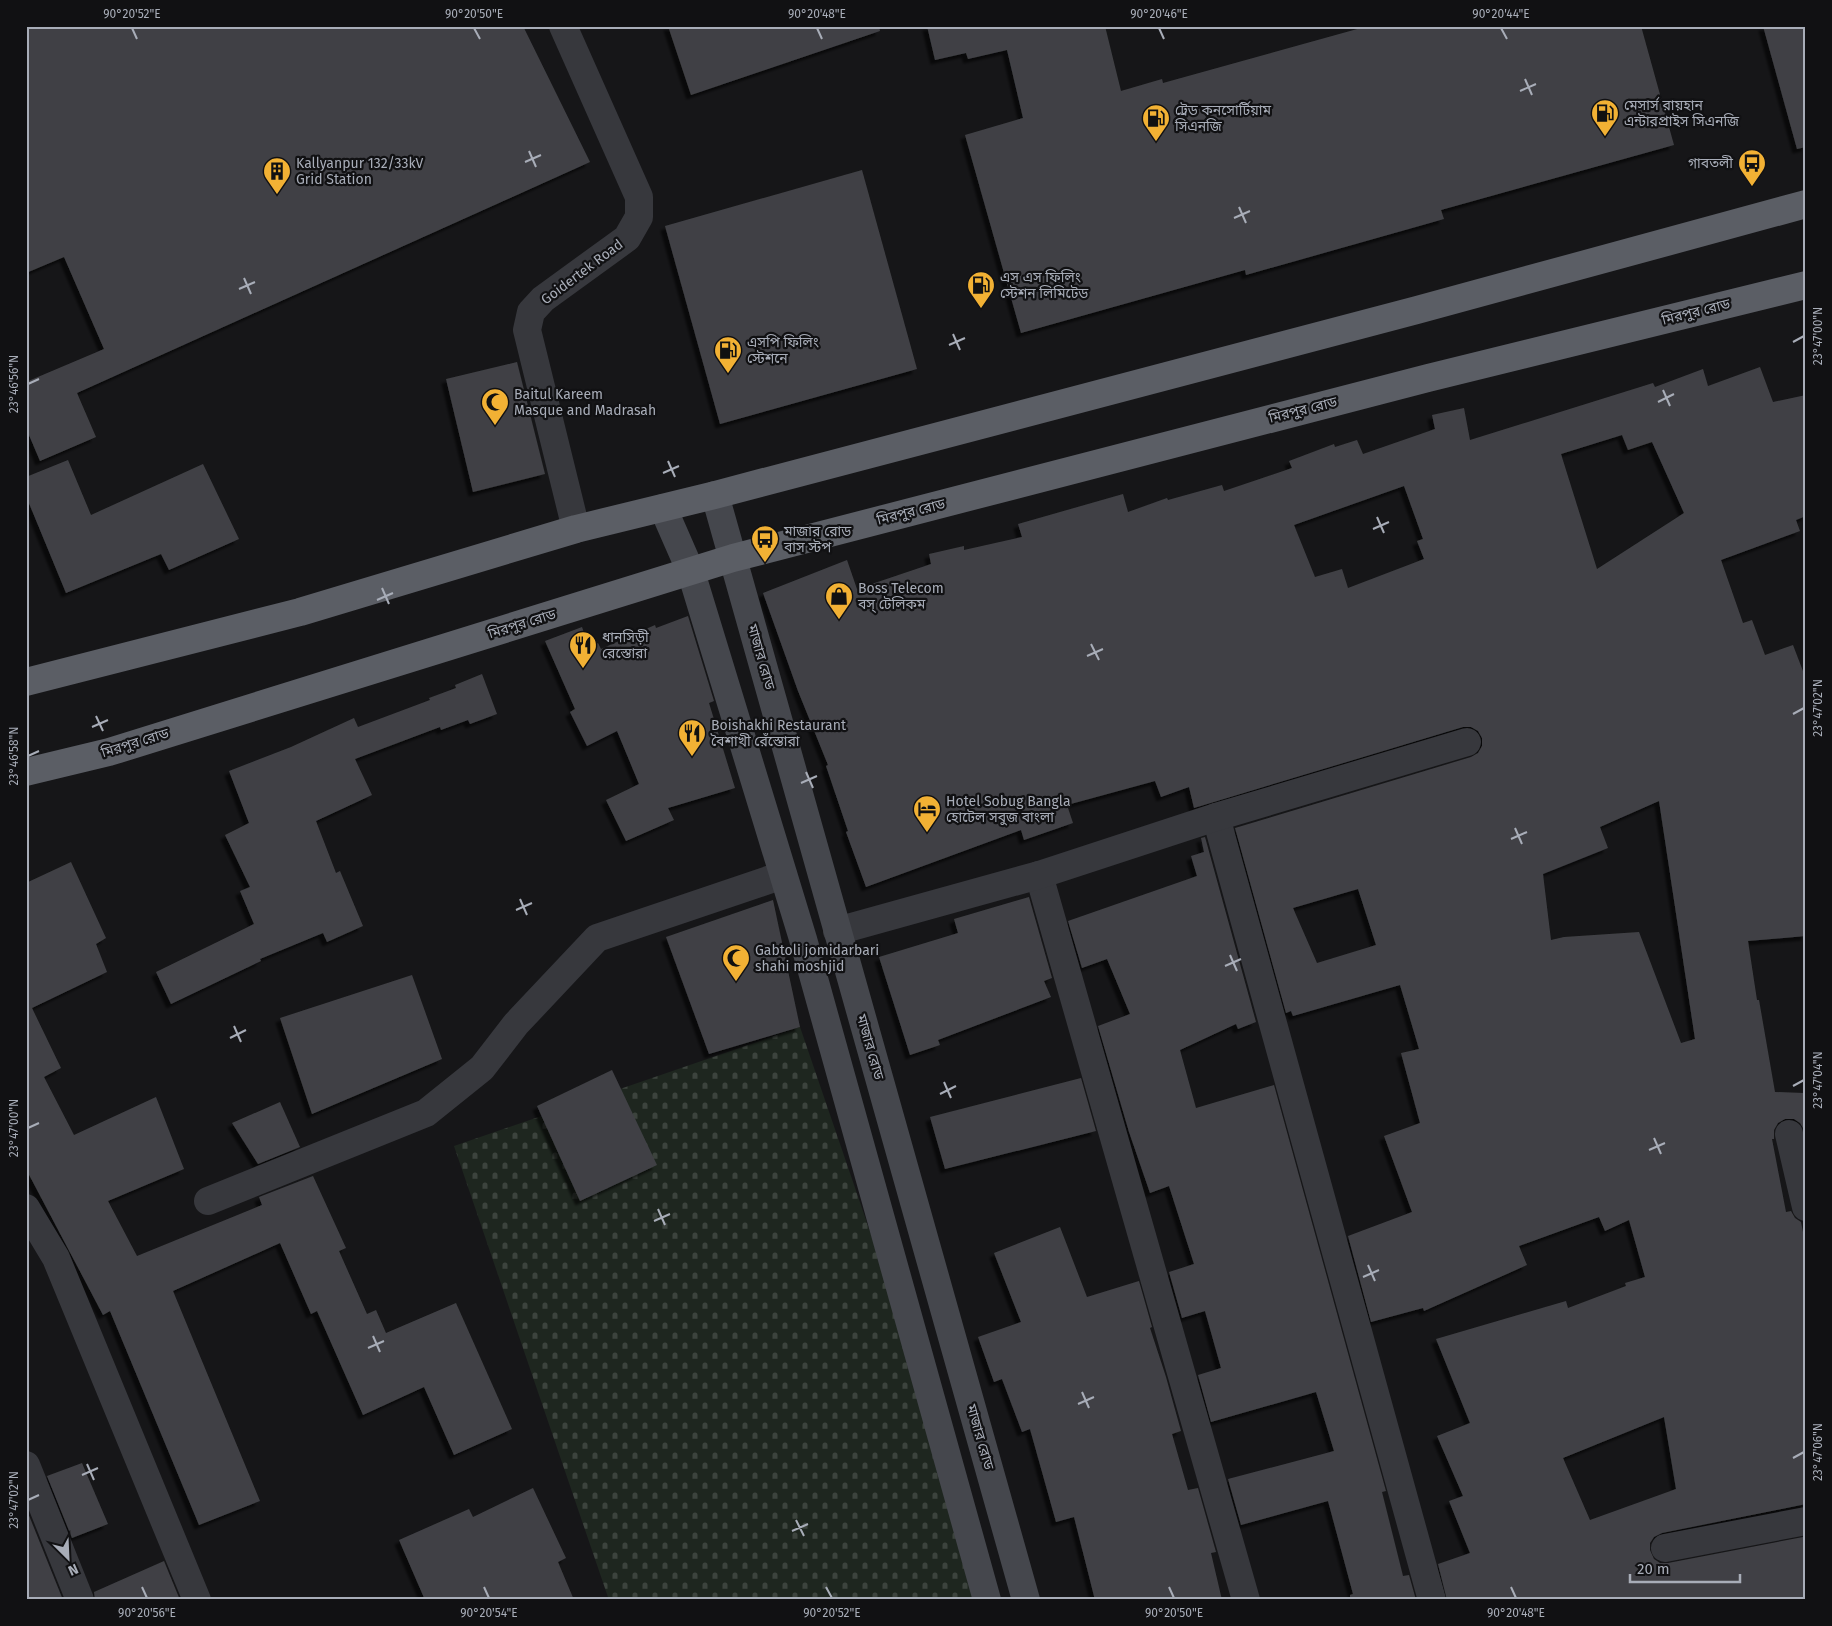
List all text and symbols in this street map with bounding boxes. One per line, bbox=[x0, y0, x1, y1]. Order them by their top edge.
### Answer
text: 90°20'52"E bbox=[103, 7, 161, 21]
text: 90°20'50"E bbox=[445, 7, 503, 21]
text: 90°20'48"E bbox=[788, 7, 846, 21]
text: 90°20'46"E bbox=[1130, 7, 1188, 21]
text: 90°20'44"E bbox=[1472, 7, 1530, 21]
place label: মেসার্স রায়হান এন্টারপ্রাইস সিএনজি bbox=[1624, 96, 1740, 130]
fuel station icon: মেসার্স রায়হান এন্টারপ্রাইস সিএনজি bbox=[1590, 98, 1620, 137]
place label: ট্রেড কনসোর্টিয়াম সিএনজি bbox=[1174, 101, 1272, 135]
fuel station icon: ট্রেড কনসোর্টিয়াম সিএনজি bbox=[1141, 103, 1171, 142]
bus stop icon: গাবতলী bbox=[1737, 148, 1767, 187]
place label: Kallyanpur 132/33kV Grid Station bbox=[296, 155, 424, 188]
place label: গাবতলী bbox=[1688, 155, 1733, 172]
building icon: Kallyanpur 132/33kV Grid Station bbox=[262, 156, 292, 195]
street label: Goidertek Road bbox=[538, 236, 626, 308]
place label: এস এস ফিলিং স্টেশন লিমিটেড bbox=[1000, 269, 1089, 302]
fuel station icon: এস এস ফিলিং স্টেশন লিমিটেড bbox=[966, 270, 996, 309]
street label: মিরপুর রোড bbox=[1659, 295, 1733, 329]
text: 23°47'00"N bbox=[1811, 307, 1825, 365]
place label: এসপি ফিলিং স্টেশনে bbox=[747, 334, 819, 367]
fuel station icon: এসপি ফিলিং স্টেশনে bbox=[713, 335, 743, 374]
text: 23°46'56"N bbox=[7, 355, 21, 413]
place label: Baitul Kareem Masque and Madrasah bbox=[514, 386, 656, 419]
mosque icon: Baitul Kareem Masque and Madrasah bbox=[480, 387, 510, 426]
street label: মিরপুর রোড bbox=[1266, 393, 1340, 427]
street label: মিরপুর রোড bbox=[874, 495, 948, 529]
place label: মাজার রোড বাস স্টপ bbox=[783, 523, 852, 556]
bus stop icon: মাজার রোড বাস স্টপ bbox=[750, 524, 780, 563]
place label: Boss Telecom বস্ টেলিকম bbox=[857, 580, 944, 613]
shop icon: Boss Telecom বস্ টেলিকম bbox=[824, 581, 854, 620]
street label: মিরপুর রোড bbox=[485, 605, 559, 643]
street label: মাজার রোড bbox=[743, 621, 779, 693]
place label: ধানসিড়ী রেস্তোরা bbox=[602, 629, 649, 662]
restaurant icon: ধানসিড়ী রেস্তোরা bbox=[568, 630, 598, 669]
text: 23°47'02"N bbox=[1811, 679, 1825, 737]
place label: Boishakhi Restaurant বৈশাখী রেঁস্তোরা bbox=[710, 717, 847, 750]
restaurant icon: Boishakhi Restaurant বৈশাখী রেঁস্তোরা bbox=[677, 718, 707, 757]
street label: মিরপুর রোড bbox=[98, 724, 172, 762]
text: 23°46'58"N bbox=[7, 727, 21, 785]
place label: Hotel Sobug Bangla হোটেল সবুজ বাংলা bbox=[946, 793, 1071, 826]
hotel icon: Hotel Sobug Bangla হোটেল সবুজ বাংলা bbox=[912, 794, 942, 833]
place label: Gabtoli jomidarbari shahi moshjid bbox=[755, 942, 879, 975]
mosque icon: Gabtoli jomidarbari shahi moshjid bbox=[721, 943, 751, 982]
street label: মাজার রোড bbox=[852, 1011, 888, 1083]
text: 23°47'04"N bbox=[1811, 1051, 1825, 1109]
text: 23°47'00"N bbox=[7, 1099, 21, 1157]
street label: মাজার রোড bbox=[962, 1401, 998, 1473]
text: 23°47'06"N bbox=[1811, 1423, 1825, 1481]
text: 23°47'02"N bbox=[7, 1471, 21, 1529]
north arrow bbox=[42, 1534, 92, 1584]
scale bar bbox=[1630, 1551, 1740, 1583]
text: N bbox=[65, 1560, 81, 1579]
text: 20 m bbox=[1637, 1560, 1670, 1578]
text: 90°20'56"E bbox=[118, 1606, 176, 1620]
text: 90°20'54"E bbox=[460, 1606, 518, 1620]
text: 90°20'52"E bbox=[803, 1606, 861, 1620]
text: 90°20'50"E bbox=[1145, 1606, 1203, 1620]
text: 90°20'48"E bbox=[1487, 1606, 1545, 1620]

